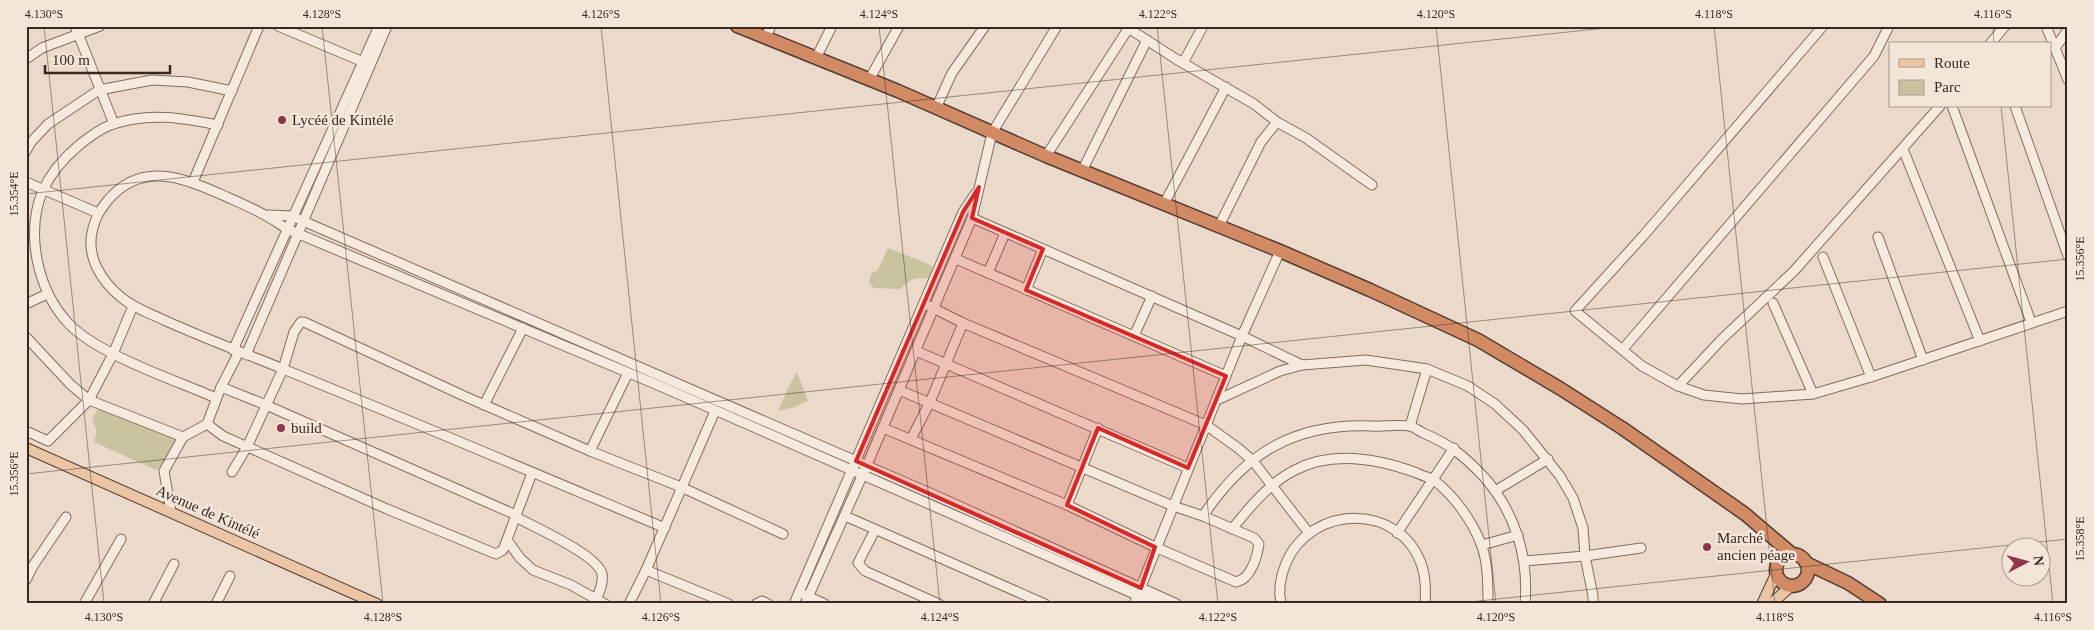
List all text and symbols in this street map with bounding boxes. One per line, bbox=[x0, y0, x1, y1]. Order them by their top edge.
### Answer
text: 4.130°S bbox=[25, 7, 63, 21]
text: 4.128°S bbox=[303, 7, 341, 21]
text: 4.126°S bbox=[582, 7, 620, 21]
text: 4.124°S bbox=[860, 7, 898, 21]
text: 4.122°S bbox=[1139, 7, 1177, 21]
text: 4.120°S bbox=[1417, 7, 1455, 21]
text: 4.118°S bbox=[1695, 7, 1733, 21]
text: 4.116°S bbox=[1974, 7, 2012, 21]
scale bar bbox=[45, 42, 170, 74]
legend bbox=[1889, 42, 2052, 108]
text: 100 m bbox=[52, 52, 90, 68]
text: Route bbox=[1934, 55, 1970, 71]
text: Parc bbox=[1934, 79, 1961, 95]
place label: Lycéé de Kintélé bbox=[292, 112, 394, 128]
marker: Lycéé de Kintélé bbox=[276, 114, 288, 126]
text: 15.354°E bbox=[7, 171, 21, 217]
text: 15.356°E bbox=[2073, 236, 2087, 282]
place label: build bbox=[291, 420, 322, 436]
marker: build bbox=[275, 422, 287, 434]
text: 15.356°E bbox=[7, 451, 21, 497]
street label: Avenue de Kintélé bbox=[154, 482, 262, 542]
text: 15.358°E bbox=[2073, 516, 2087, 562]
place label: Marché ancien péage bbox=[1717, 530, 1795, 563]
north arrow bbox=[2002, 538, 2052, 588]
marker: Marché ancien péage bbox=[1701, 541, 1713, 553]
text: N bbox=[2030, 555, 2046, 567]
text: 4.130°S bbox=[85, 610, 123, 624]
text: 4.128°S bbox=[364, 610, 402, 624]
text: 4.126°S bbox=[642, 610, 680, 624]
text: 4.124°S bbox=[921, 610, 959, 624]
text: 4.122°S bbox=[1199, 610, 1237, 624]
text: 4.120°S bbox=[1477, 610, 1515, 624]
text: 4.118°S bbox=[1756, 610, 1794, 624]
text: 4.116°S bbox=[2034, 610, 2072, 624]

